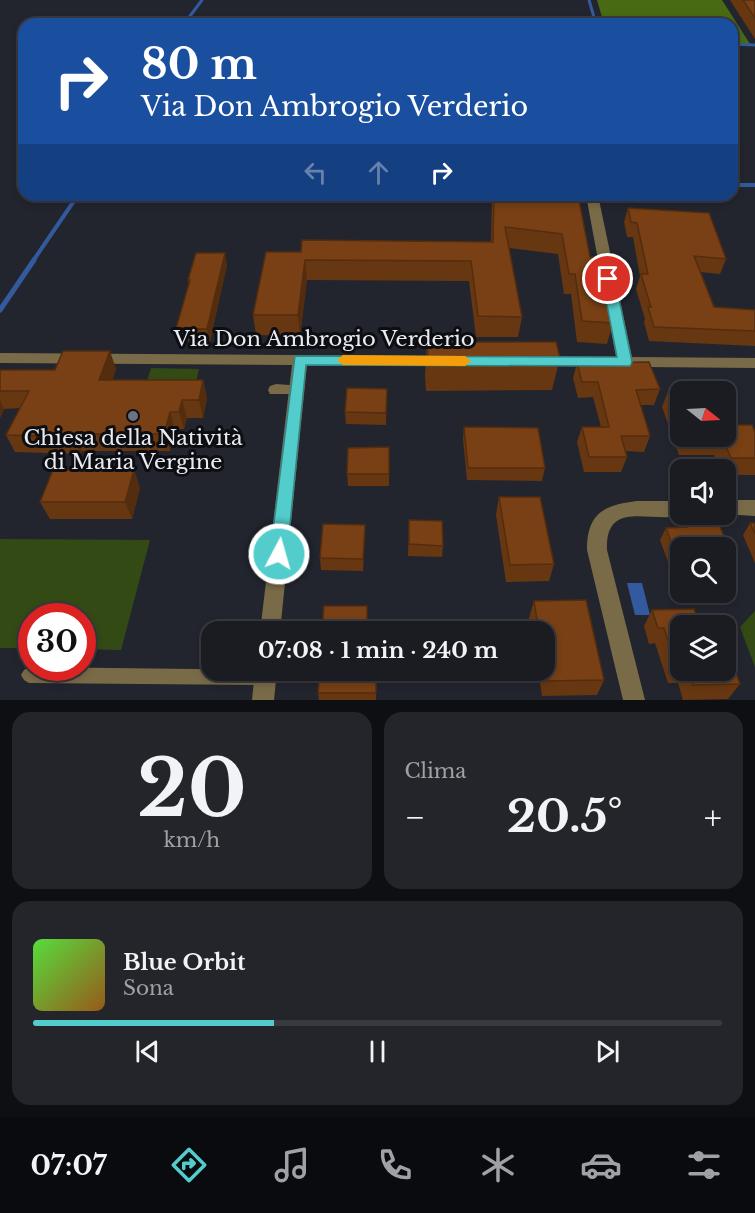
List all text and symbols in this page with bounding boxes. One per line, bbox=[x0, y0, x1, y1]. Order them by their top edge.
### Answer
text: 80 m bbox=[141, 38, 257, 90]
icon: right bbox=[42, 42, 120, 120]
text: Via Don Ambrogio Verderio bbox=[141, 90, 528, 123]
icon: left bbox=[299, 156, 332, 189]
icon: ahead bbox=[362, 156, 395, 189]
icon: right bbox=[425, 156, 458, 189]
pin bbox=[582, 253, 633, 304]
icon: arrive bbox=[591, 262, 624, 295]
street label: Via Don Ambrogio Verderio bbox=[172, 326, 475, 352]
north arrow bbox=[670, 381, 736, 447]
map controls bbox=[670, 381, 736, 681]
marker: Chiesa della Natività di Maria Vergine bbox=[126, 409, 140, 423]
place label: Chiesa della Natività di Maria Vergine bbox=[23, 425, 243, 475]
button: sound bbox=[670, 459, 736, 525]
position arrow bbox=[247, 522, 311, 586]
button: search bbox=[670, 537, 736, 603]
speed limit sign: 30 bbox=[18, 603, 96, 681]
button: layers bbox=[670, 615, 736, 681]
text: 07:08 · 1 min · 240 m bbox=[258, 637, 498, 664]
text: 20 bbox=[137, 740, 247, 837]
text: Clima bbox=[405, 759, 466, 783]
text: 20.5° bbox=[507, 788, 623, 844]
text: − bbox=[405, 797, 425, 838]
text: + bbox=[704, 797, 722, 838]
text: km/h bbox=[163, 828, 220, 852]
text: Blue Orbit bbox=[123, 949, 245, 976]
text: Sona bbox=[123, 976, 174, 1000]
icon: previous bbox=[131, 1035, 164, 1068]
icon: pause bbox=[361, 1035, 394, 1068]
icon: next bbox=[591, 1035, 624, 1068]
icon: directions bbox=[168, 1144, 210, 1186]
icon: music bbox=[271, 1144, 313, 1186]
icon: phone bbox=[374, 1144, 416, 1186]
icon: climate bbox=[477, 1144, 519, 1186]
icon: car bbox=[580, 1144, 622, 1186]
icon: filters bbox=[683, 1144, 725, 1186]
text: 07:07 bbox=[30, 1149, 107, 1182]

